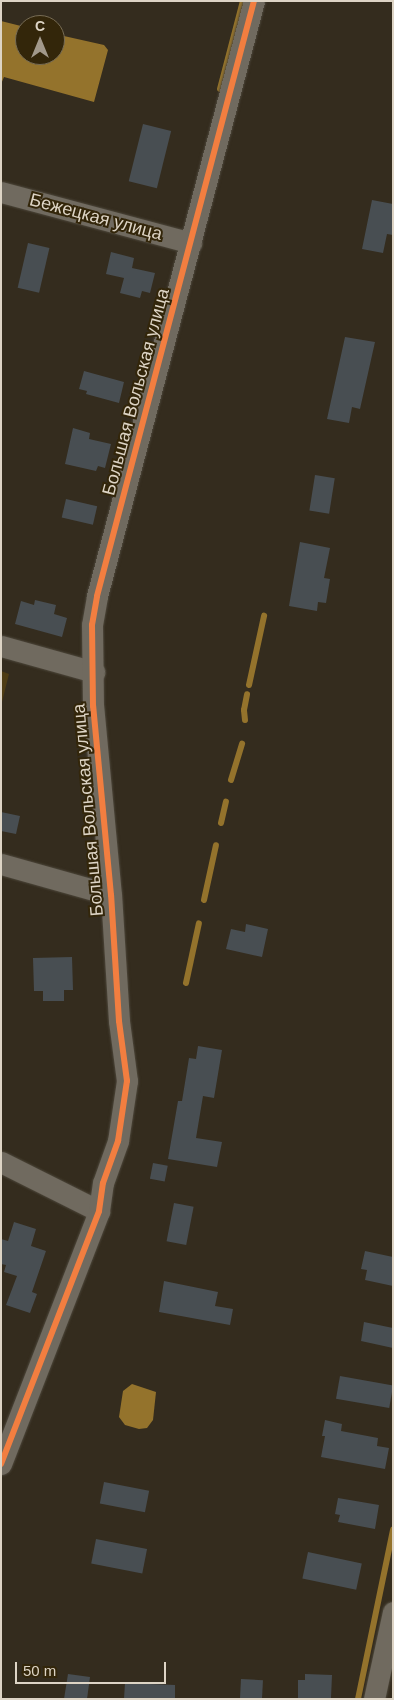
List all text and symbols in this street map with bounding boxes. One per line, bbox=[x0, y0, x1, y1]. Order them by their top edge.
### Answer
north arrow bbox=[15, 15, 65, 65]
text: С bbox=[35, 18, 45, 34]
street label: Бежецкая улица bbox=[27, 189, 165, 245]
street label: Большая Вольская улица bbox=[98, 286, 174, 498]
street label: Большая Вольская улица bbox=[68, 703, 108, 917]
scale bar bbox=[18, 1652, 169, 1684]
text: 50 m bbox=[23, 1662, 56, 1679]

